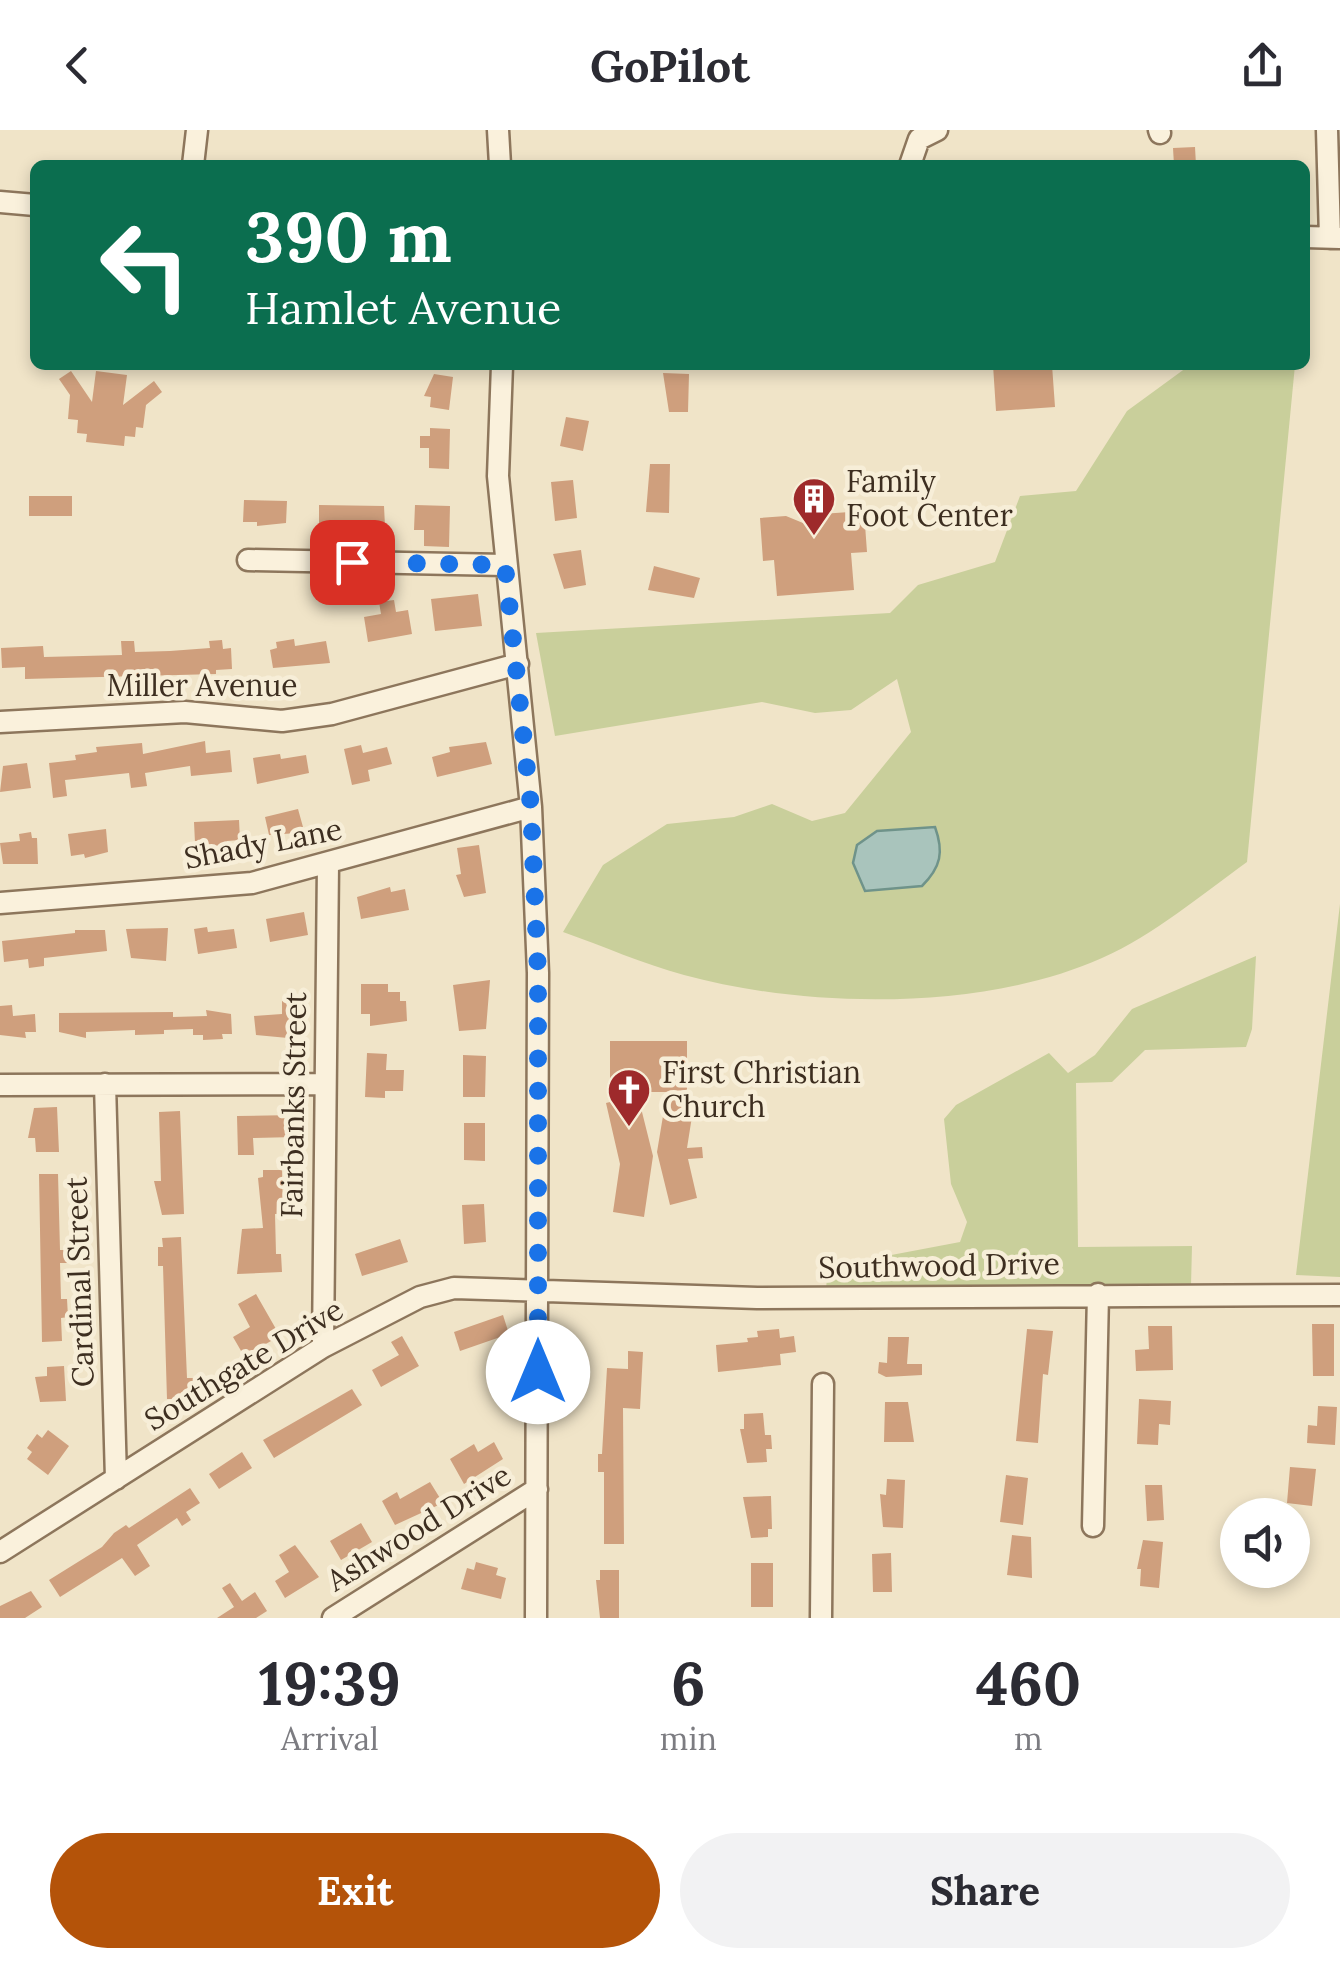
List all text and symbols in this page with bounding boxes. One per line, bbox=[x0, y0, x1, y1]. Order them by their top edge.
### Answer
text: GoPilot bbox=[590, 37, 750, 94]
icon: back bbox=[50, 38, 105, 93]
icon: share bbox=[1235, 38, 1290, 93]
text: 390 m bbox=[245, 192, 452, 281]
icon: left bbox=[80, 200, 210, 330]
text: Hamlet Avenue bbox=[245, 279, 562, 336]
place label: Family Foot Center bbox=[846, 462, 1013, 534]
building icon: Family Foot Center bbox=[791, 476, 837, 537]
pin bbox=[310, 520, 395, 605]
icon: arrive bbox=[325, 535, 380, 590]
street label: Miller Avenue bbox=[106, 666, 298, 704]
street label: Shady Lane bbox=[181, 809, 345, 878]
street label: Fairbanks Street bbox=[272, 991, 314, 1218]
place label: First Christian Church bbox=[662, 1053, 861, 1125]
church icon: First Christian Church bbox=[606, 1067, 652, 1128]
street label: Cardinal Street bbox=[56, 1176, 102, 1388]
street label: Southwood Drive bbox=[818, 1244, 1060, 1286]
street label: Southgate Drive bbox=[137, 1290, 350, 1439]
position arrow bbox=[486, 1320, 590, 1424]
street label: Ashwood Drive bbox=[318, 1455, 518, 1599]
map controls bbox=[1220, 1498, 1310, 1588]
button: sound bbox=[1220, 1498, 1310, 1588]
text: 19:39 bbox=[259, 1645, 401, 1721]
text: 6 bbox=[671, 1645, 706, 1721]
text: 460 bbox=[976, 1645, 1081, 1721]
text: Arrival bbox=[281, 1718, 379, 1759]
text: min bbox=[660, 1718, 717, 1759]
text: m bbox=[1014, 1718, 1043, 1759]
button: Exit bbox=[50, 1833, 660, 1948]
button: Share bbox=[680, 1833, 1290, 1948]

